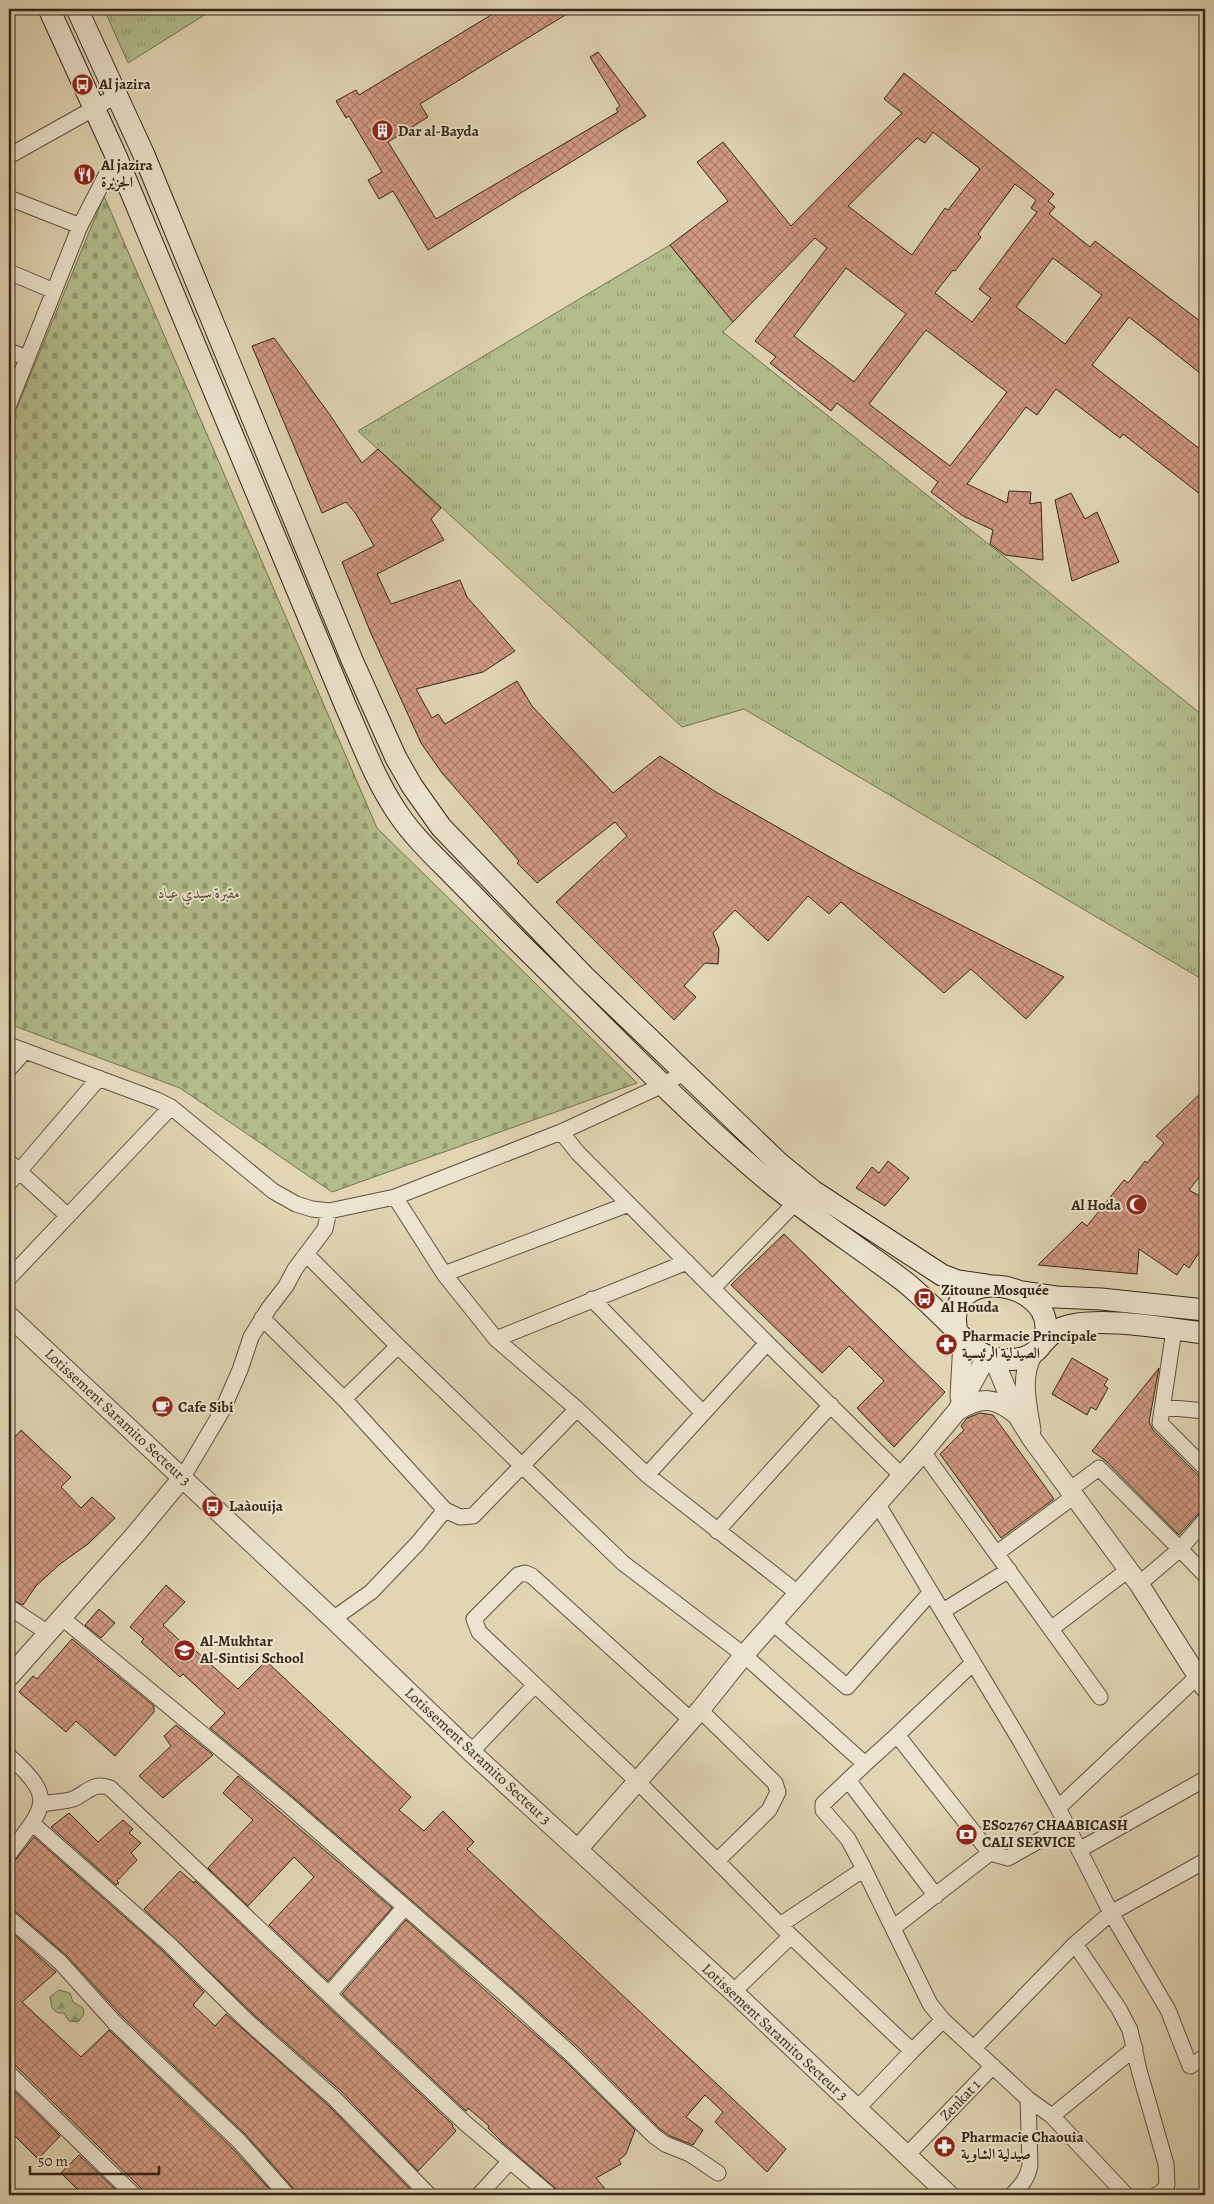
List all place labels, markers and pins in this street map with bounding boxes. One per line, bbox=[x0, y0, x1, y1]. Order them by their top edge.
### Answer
bus stop icon: Al jazira bbox=[71, 72, 95, 96]
place label: Al jazira bbox=[98, 74, 151, 94]
building icon: Dar al-Bayda bbox=[370, 119, 394, 143]
place label: Dar al-Bayda bbox=[398, 121, 480, 141]
place label: Al jazira الجزيرة bbox=[100, 155, 153, 192]
restaurant icon: Al jazira الجزيرة bbox=[73, 162, 97, 186]
mosque icon: Al Hoda bbox=[1125, 1193, 1149, 1217]
place label: Al Hoda bbox=[1070, 1195, 1122, 1215]
place label: Zitoune Mosquée Al Houda bbox=[940, 1280, 1049, 1317]
bus stop icon: Zitoune Mosquée Al Houda bbox=[913, 1287, 937, 1311]
place label: Pharmacie Principale الصيدلية الرئيسية bbox=[962, 1326, 1097, 1363]
pharmacy icon: Pharmacie Principale الصيدلية الرئيسية bbox=[934, 1333, 958, 1357]
cafe icon: Cafe Sibi bbox=[150, 1395, 174, 1419]
place label: Cafe Sibi bbox=[178, 1397, 234, 1417]
bus stop icon: Laàouija bbox=[201, 1494, 225, 1518]
place label: Laàouija bbox=[229, 1496, 284, 1516]
place label: Al-Mukhtar Al-Sintisi School bbox=[199, 1631, 304, 1668]
school or university icon: Al-Mukhtar Al-Sintisi School bbox=[172, 1638, 196, 1662]
place label: ES02767 CHAABICASH CALI SERVICE bbox=[982, 1815, 1128, 1852]
bank icon: ES02767 CHAABICASH CALI SERVICE bbox=[954, 1822, 978, 1846]
place label: Pharmacie Chaouia صيدلية الشاوية bbox=[961, 2127, 1084, 2164]
pharmacy icon: Pharmacie Chaouia صيدلية الشاوية bbox=[933, 2134, 957, 2158]

